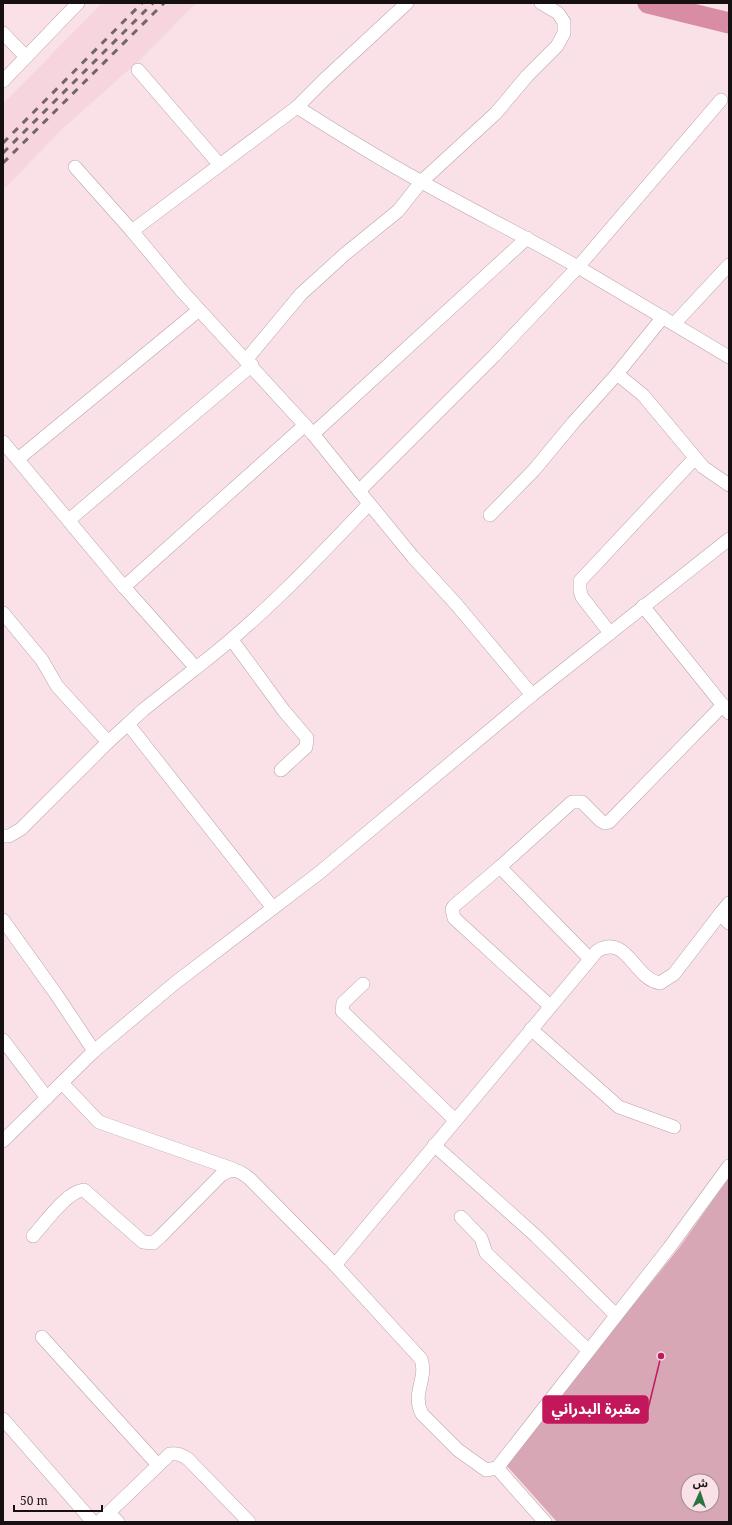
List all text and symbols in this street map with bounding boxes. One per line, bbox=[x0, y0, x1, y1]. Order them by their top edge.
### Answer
callout: مقبرة البدراني bbox=[543, 1396, 648, 1423]
text: مقبرة البدراني bbox=[551, 1398, 641, 1420]
north arrow bbox=[680, 1473, 720, 1513]
text: ش bbox=[693, 1475, 708, 1490]
scale bar bbox=[14, 1487, 102, 1513]
text: 50 m bbox=[20, 1492, 48, 1509]

